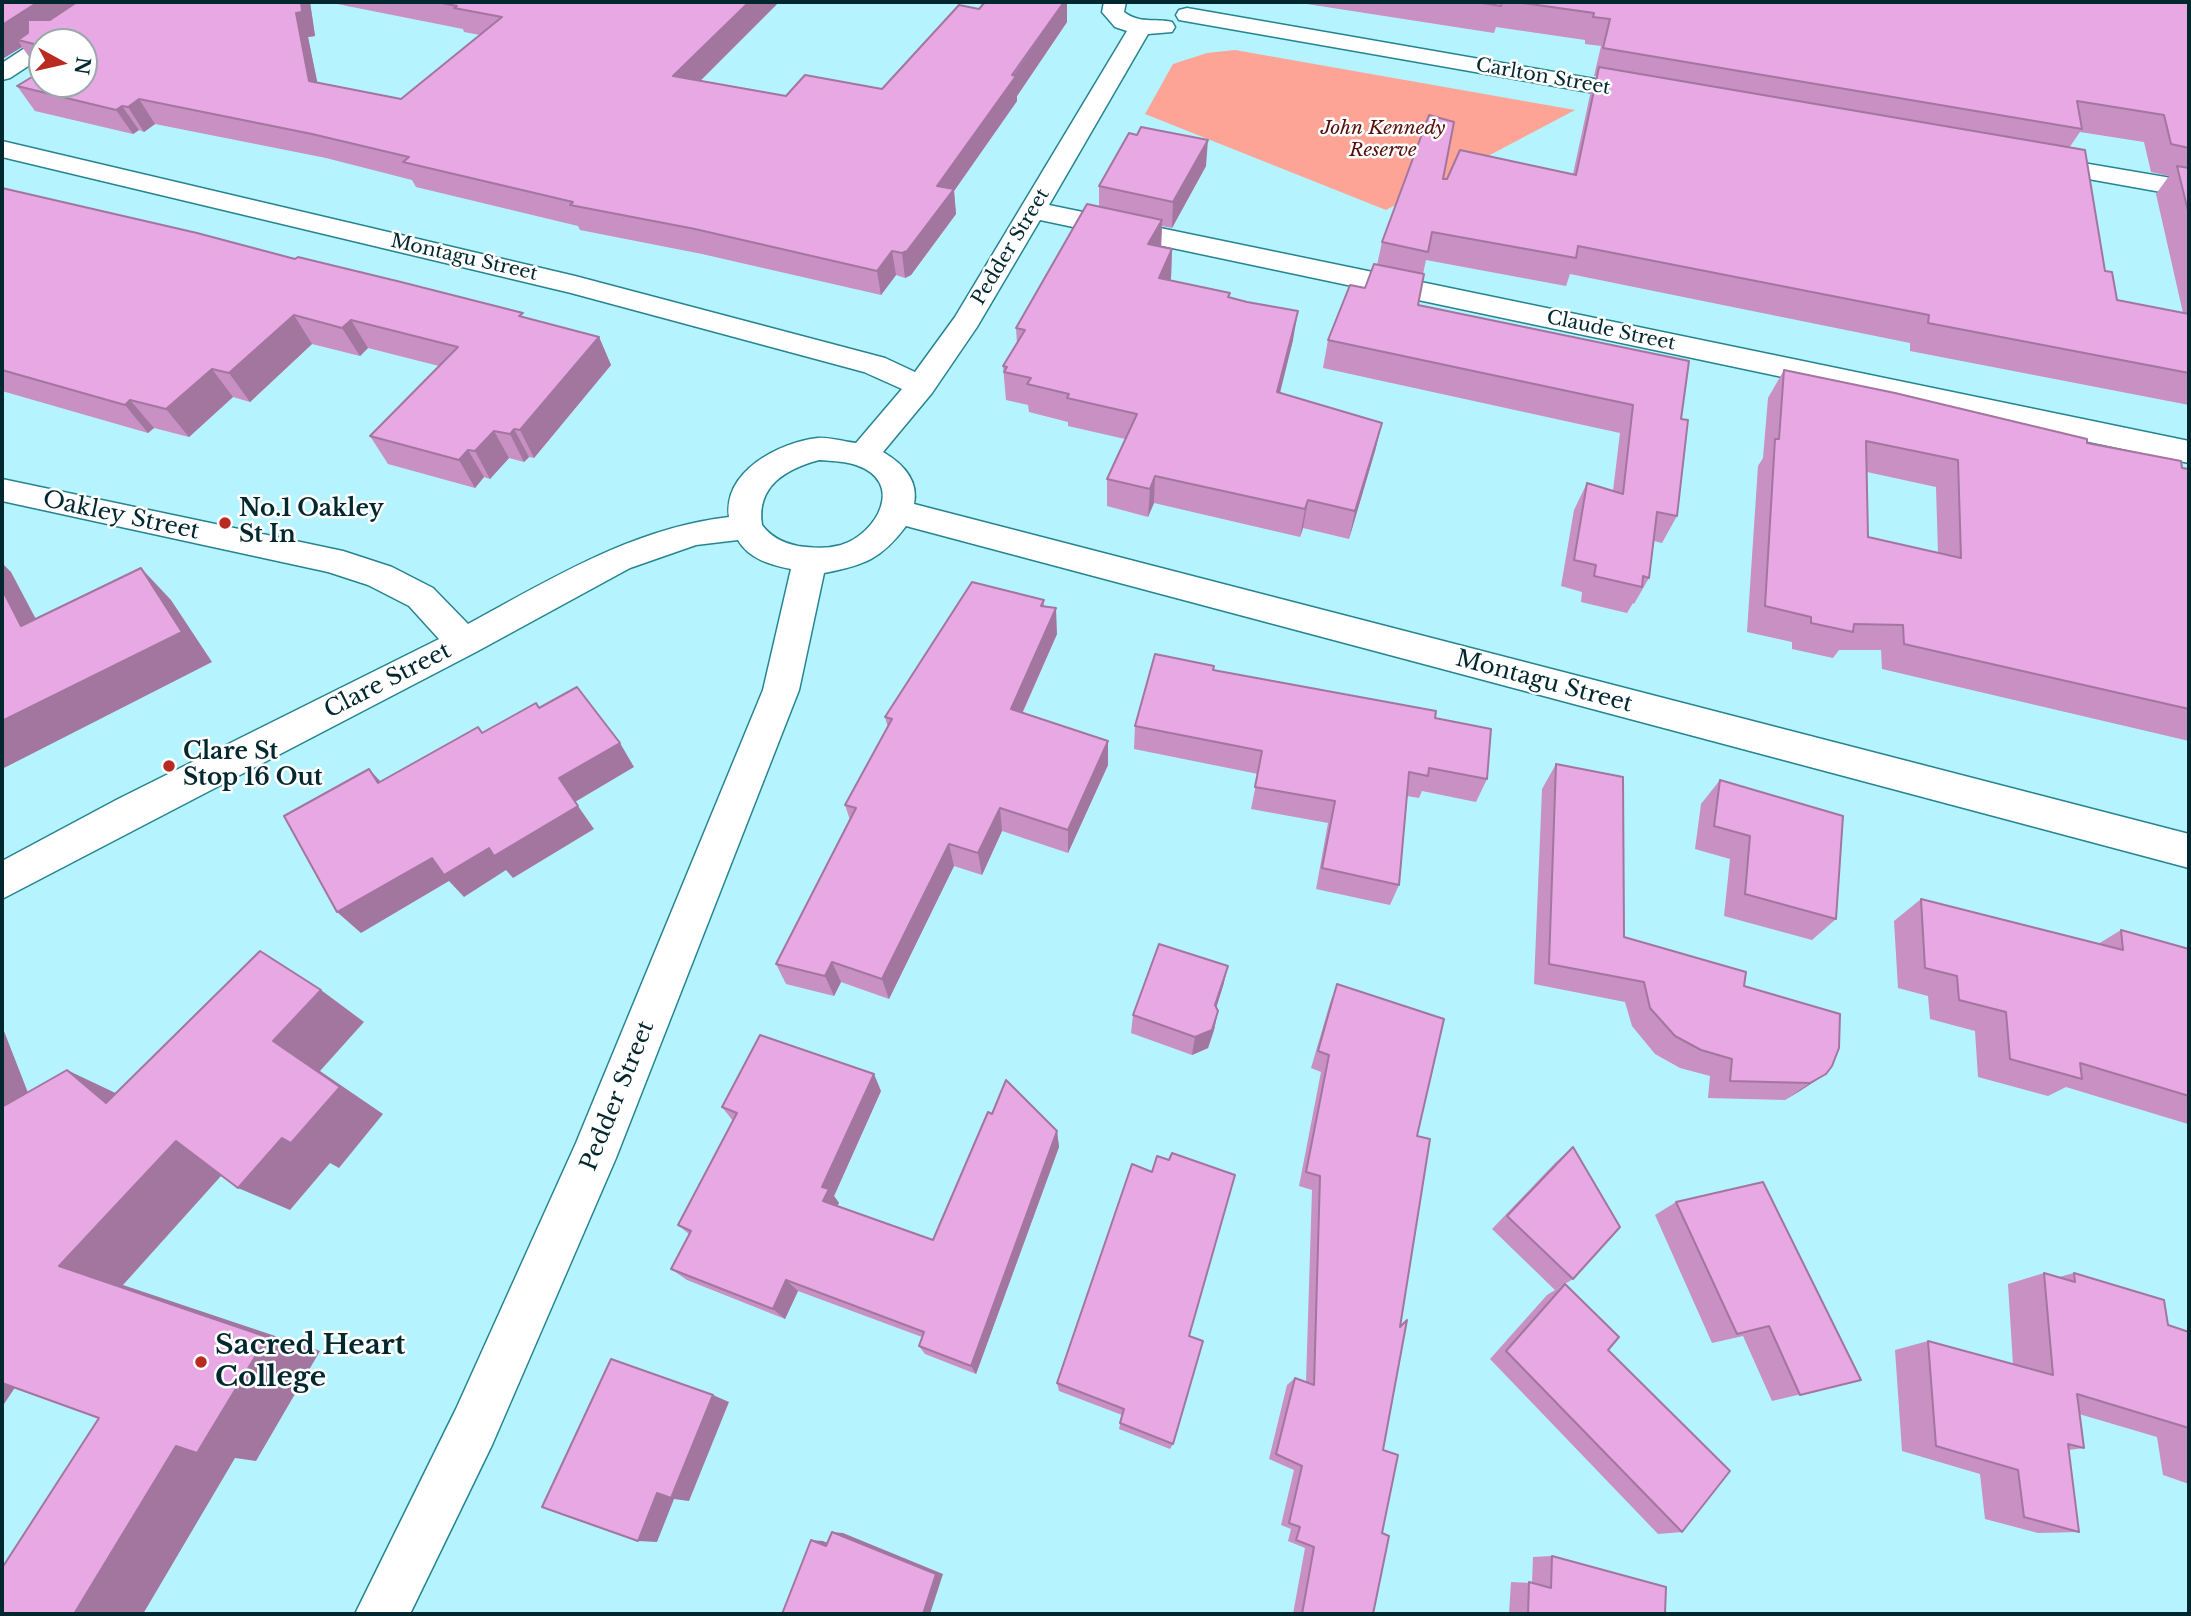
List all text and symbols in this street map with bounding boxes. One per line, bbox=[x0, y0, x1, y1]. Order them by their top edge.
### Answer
north arrow bbox=[28, 28, 98, 98]
street label: Carlton Street bbox=[1474, 54, 1612, 100]
text: N bbox=[70, 55, 95, 76]
park label: John Kennedy Reserve bbox=[1321, 118, 1445, 162]
street label: Pedder Street bbox=[967, 185, 1055, 309]
street label: Montagu Street bbox=[388, 230, 540, 286]
street label: Claude Street bbox=[1545, 306, 1677, 356]
street label: Oakley Street bbox=[40, 486, 202, 546]
place label: No.1 Oakley St In bbox=[239, 496, 384, 550]
marker: No.1 Oakley St In bbox=[217, 515, 233, 531]
street label: Clare Street bbox=[320, 637, 456, 725]
street label: Montagu Street bbox=[1453, 645, 1635, 719]
place label: Clare St Stop 16 Out bbox=[183, 739, 323, 793]
marker: Clare St Stop 16 Out bbox=[161, 758, 177, 774]
street label: Pedder Street bbox=[575, 1017, 661, 1175]
place label: Sacred Heart College bbox=[215, 1329, 405, 1395]
marker: Sacred Heart College bbox=[193, 1354, 209, 1370]

